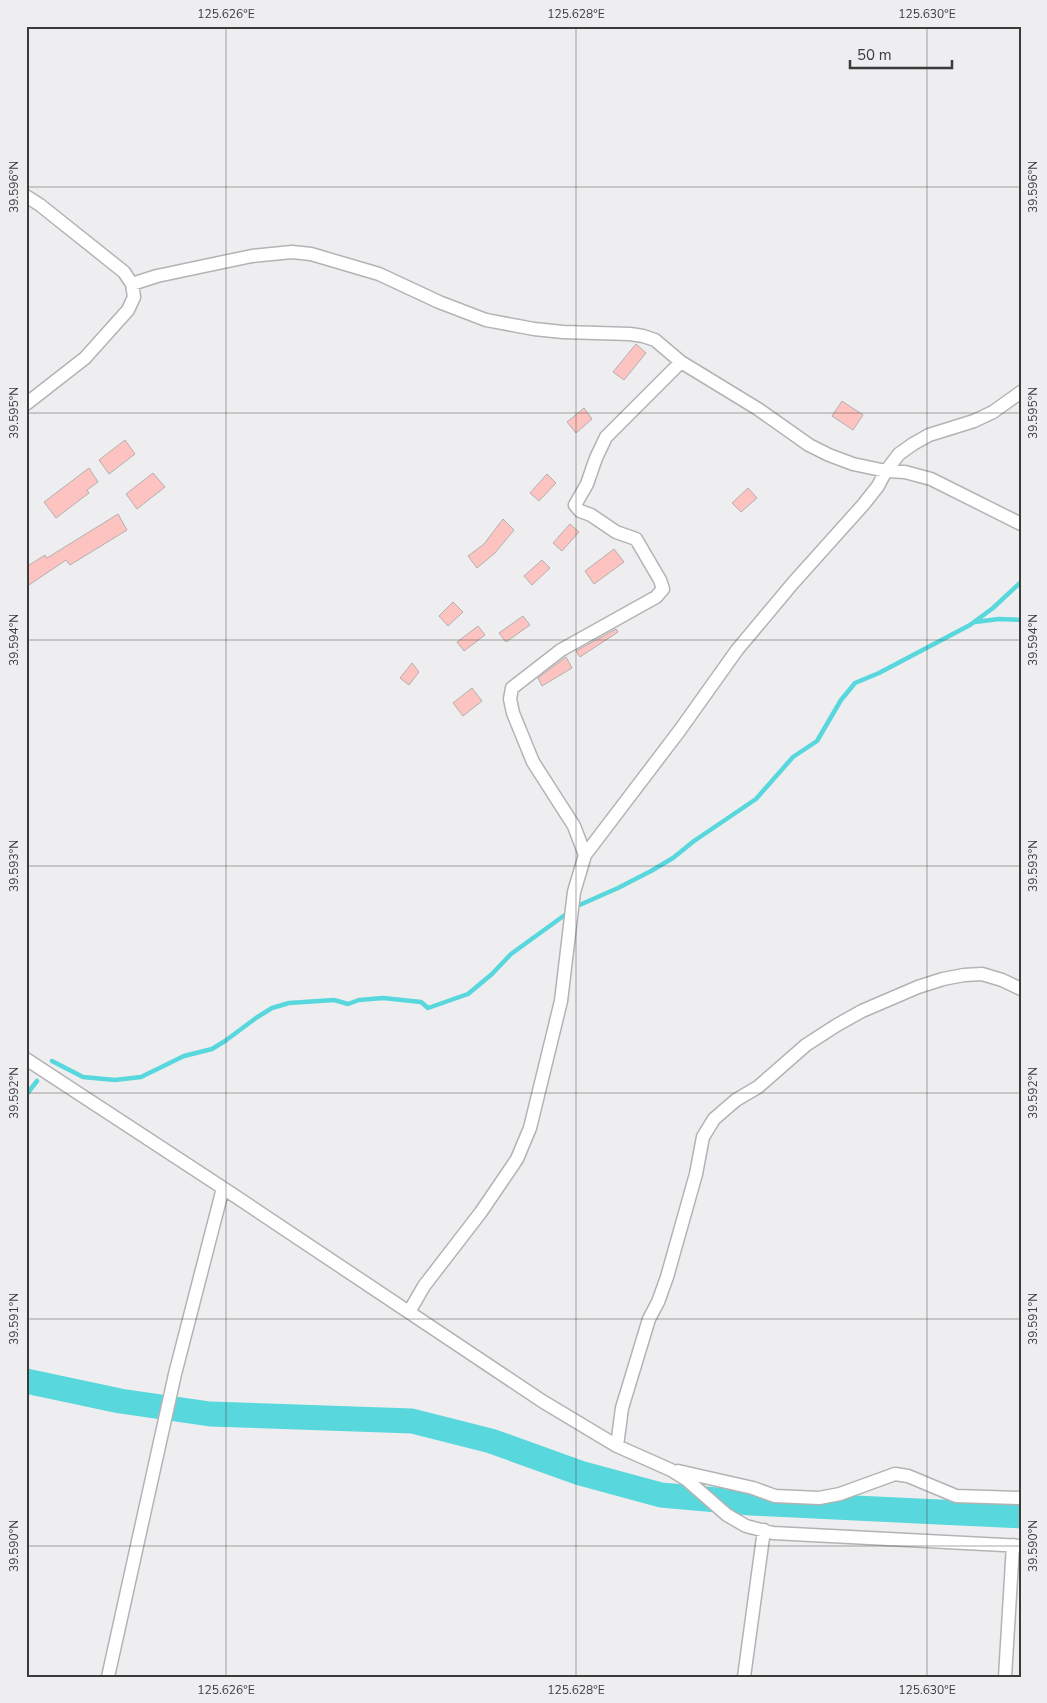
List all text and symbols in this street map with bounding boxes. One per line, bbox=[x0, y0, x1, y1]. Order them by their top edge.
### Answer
text: 125.626°E bbox=[197, 6, 255, 22]
text: 125.628°E bbox=[547, 6, 605, 22]
text: 125.630°E bbox=[898, 6, 956, 22]
scale bar bbox=[850, 38, 952, 70]
text: 50 m bbox=[857, 45, 892, 65]
text: 39.596°N bbox=[6, 161, 22, 213]
text: 39.596°N bbox=[1025, 161, 1041, 213]
text: 39.595°N bbox=[6, 387, 22, 439]
text: 39.595°N bbox=[1025, 387, 1041, 439]
text: 39.594°N bbox=[6, 614, 22, 666]
text: 39.594°N bbox=[1025, 614, 1041, 666]
text: 39.593°N bbox=[6, 840, 22, 892]
text: 39.593°N bbox=[1025, 840, 1041, 892]
text: 39.592°N bbox=[6, 1067, 22, 1119]
text: 39.592°N bbox=[1025, 1067, 1041, 1119]
text: 39.591°N bbox=[6, 1293, 22, 1345]
text: 39.591°N bbox=[1025, 1293, 1041, 1345]
text: 39.590°N bbox=[6, 1520, 22, 1572]
text: 39.590°N bbox=[1025, 1520, 1041, 1572]
text: 125.626°E bbox=[197, 1682, 255, 1698]
text: 125.628°E bbox=[547, 1682, 605, 1698]
text: 125.630°E bbox=[898, 1682, 956, 1698]

